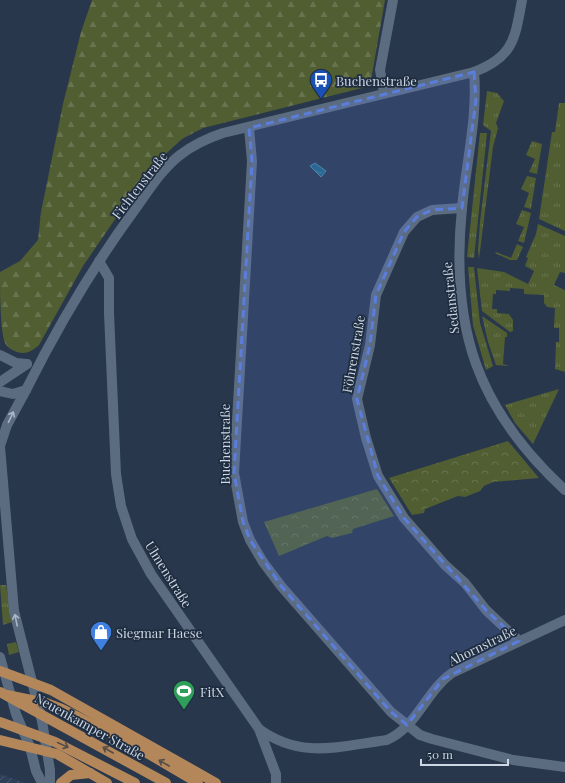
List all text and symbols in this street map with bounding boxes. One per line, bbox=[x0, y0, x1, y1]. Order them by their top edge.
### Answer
bus stop icon: Buchenstraße bbox=[308, 67, 334, 100]
place label: Buchenstraße bbox=[336, 72, 417, 89]
street label: Fichtenstraße bbox=[107, 148, 171, 222]
street label: Sedanstraße bbox=[438, 261, 462, 335]
street label: Föhrenstraße bbox=[338, 313, 368, 394]
street label: Buchenstraße bbox=[216, 403, 233, 484]
one-way arrow bbox=[8, 411, 15, 423]
street label: Ulmenstraße bbox=[142, 538, 196, 611]
one-way arrow bbox=[11, 614, 19, 627]
shop icon: Siegmar Haese bbox=[88, 619, 114, 652]
street label: Ahornstraße bbox=[444, 621, 519, 669]
place label: Siegmar Haese bbox=[116, 624, 203, 641]
sports icon: FitX bbox=[171, 678, 197, 711]
place label: FitX bbox=[200, 683, 225, 700]
street label: Neuenkamper Straße bbox=[32, 689, 148, 764]
scale bar bbox=[421, 741, 508, 767]
one-way arrow bbox=[56, 742, 68, 749]
one-way arrow bbox=[102, 745, 114, 753]
text: 50 m bbox=[427, 746, 453, 762]
one-way arrow bbox=[158, 759, 170, 767]

